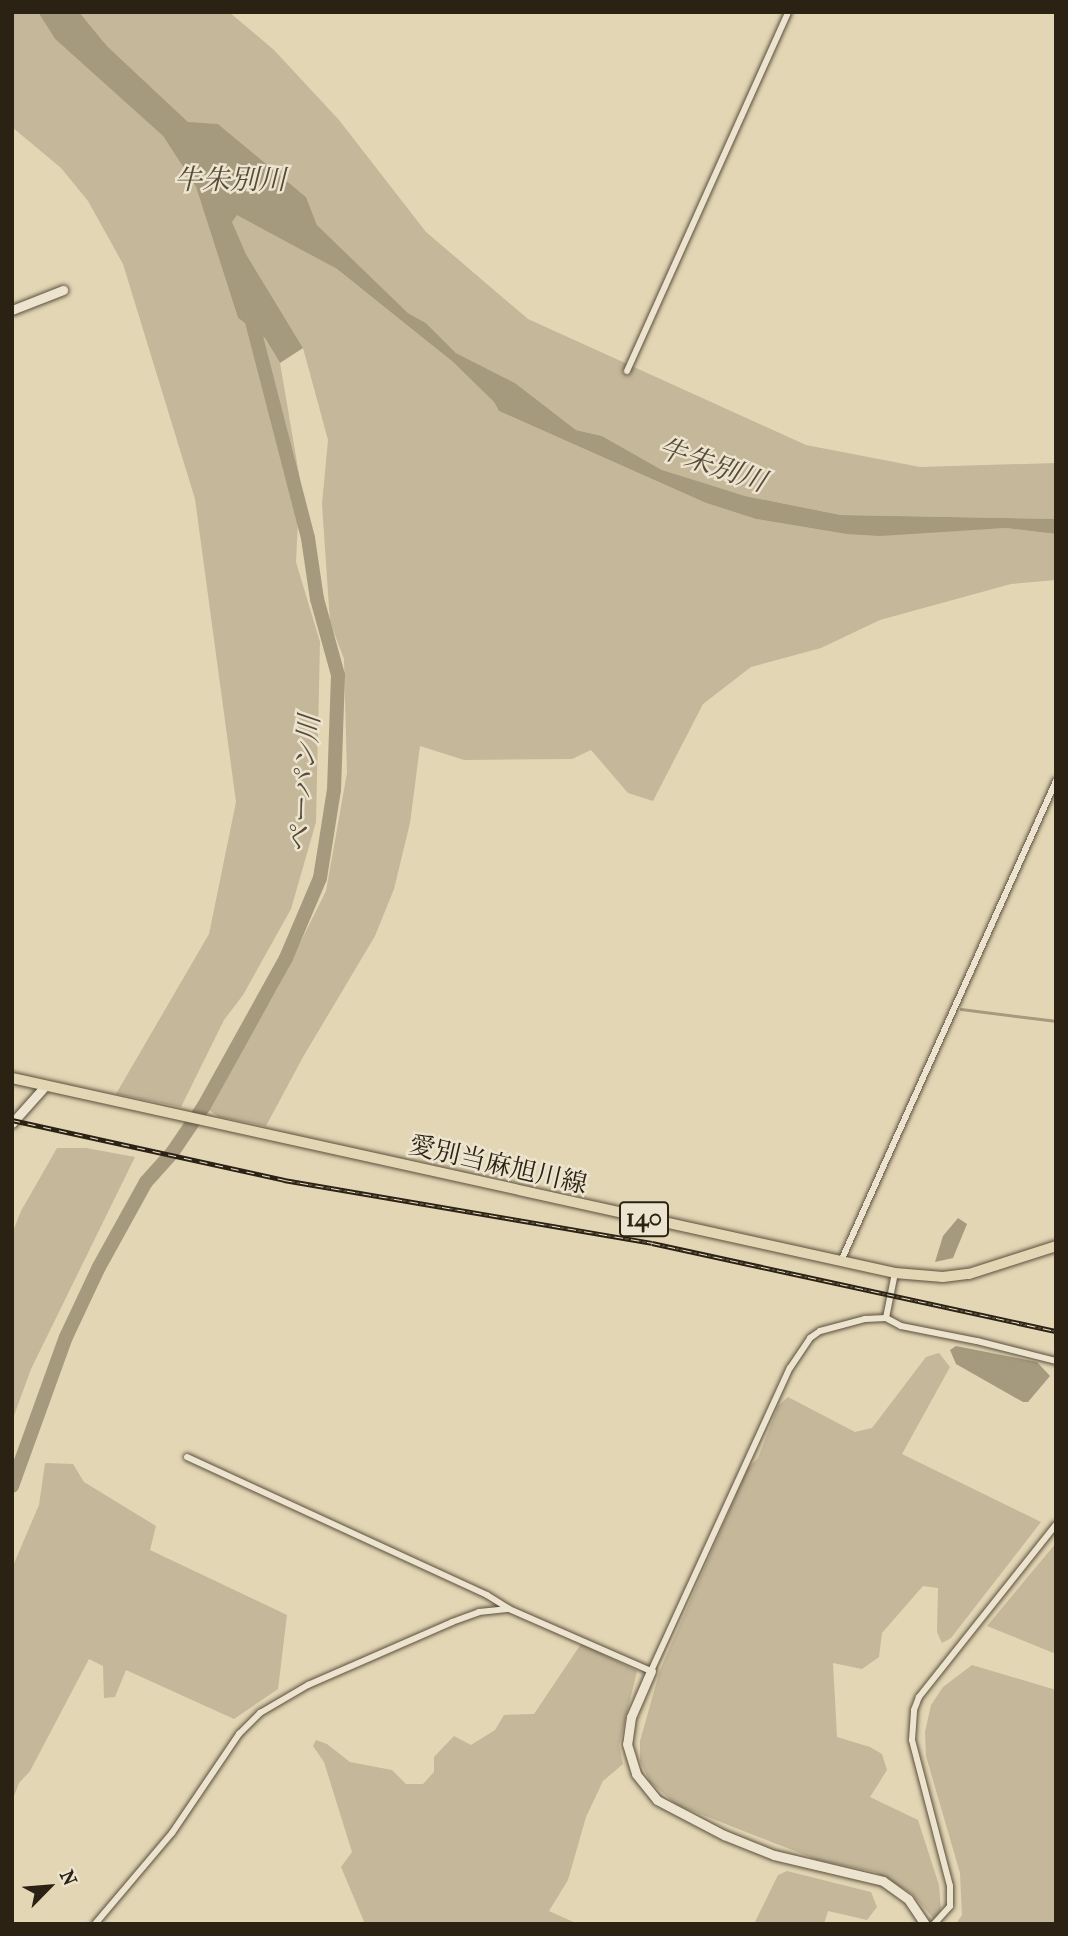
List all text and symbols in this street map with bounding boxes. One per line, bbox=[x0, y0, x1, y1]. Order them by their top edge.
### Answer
water label: 牛朱別川 bbox=[174, 163, 286, 197]
water label: 牛朱別川 bbox=[654, 431, 770, 499]
water label: ペーパン川 bbox=[281, 713, 327, 855]
street label: 愛別当麻旭川線 bbox=[406, 1129, 590, 1201]
road number: 140 bbox=[618, 1198, 670, 1240]
north arrow bbox=[14, 1852, 84, 1922]
text: N bbox=[55, 1867, 81, 1889]

